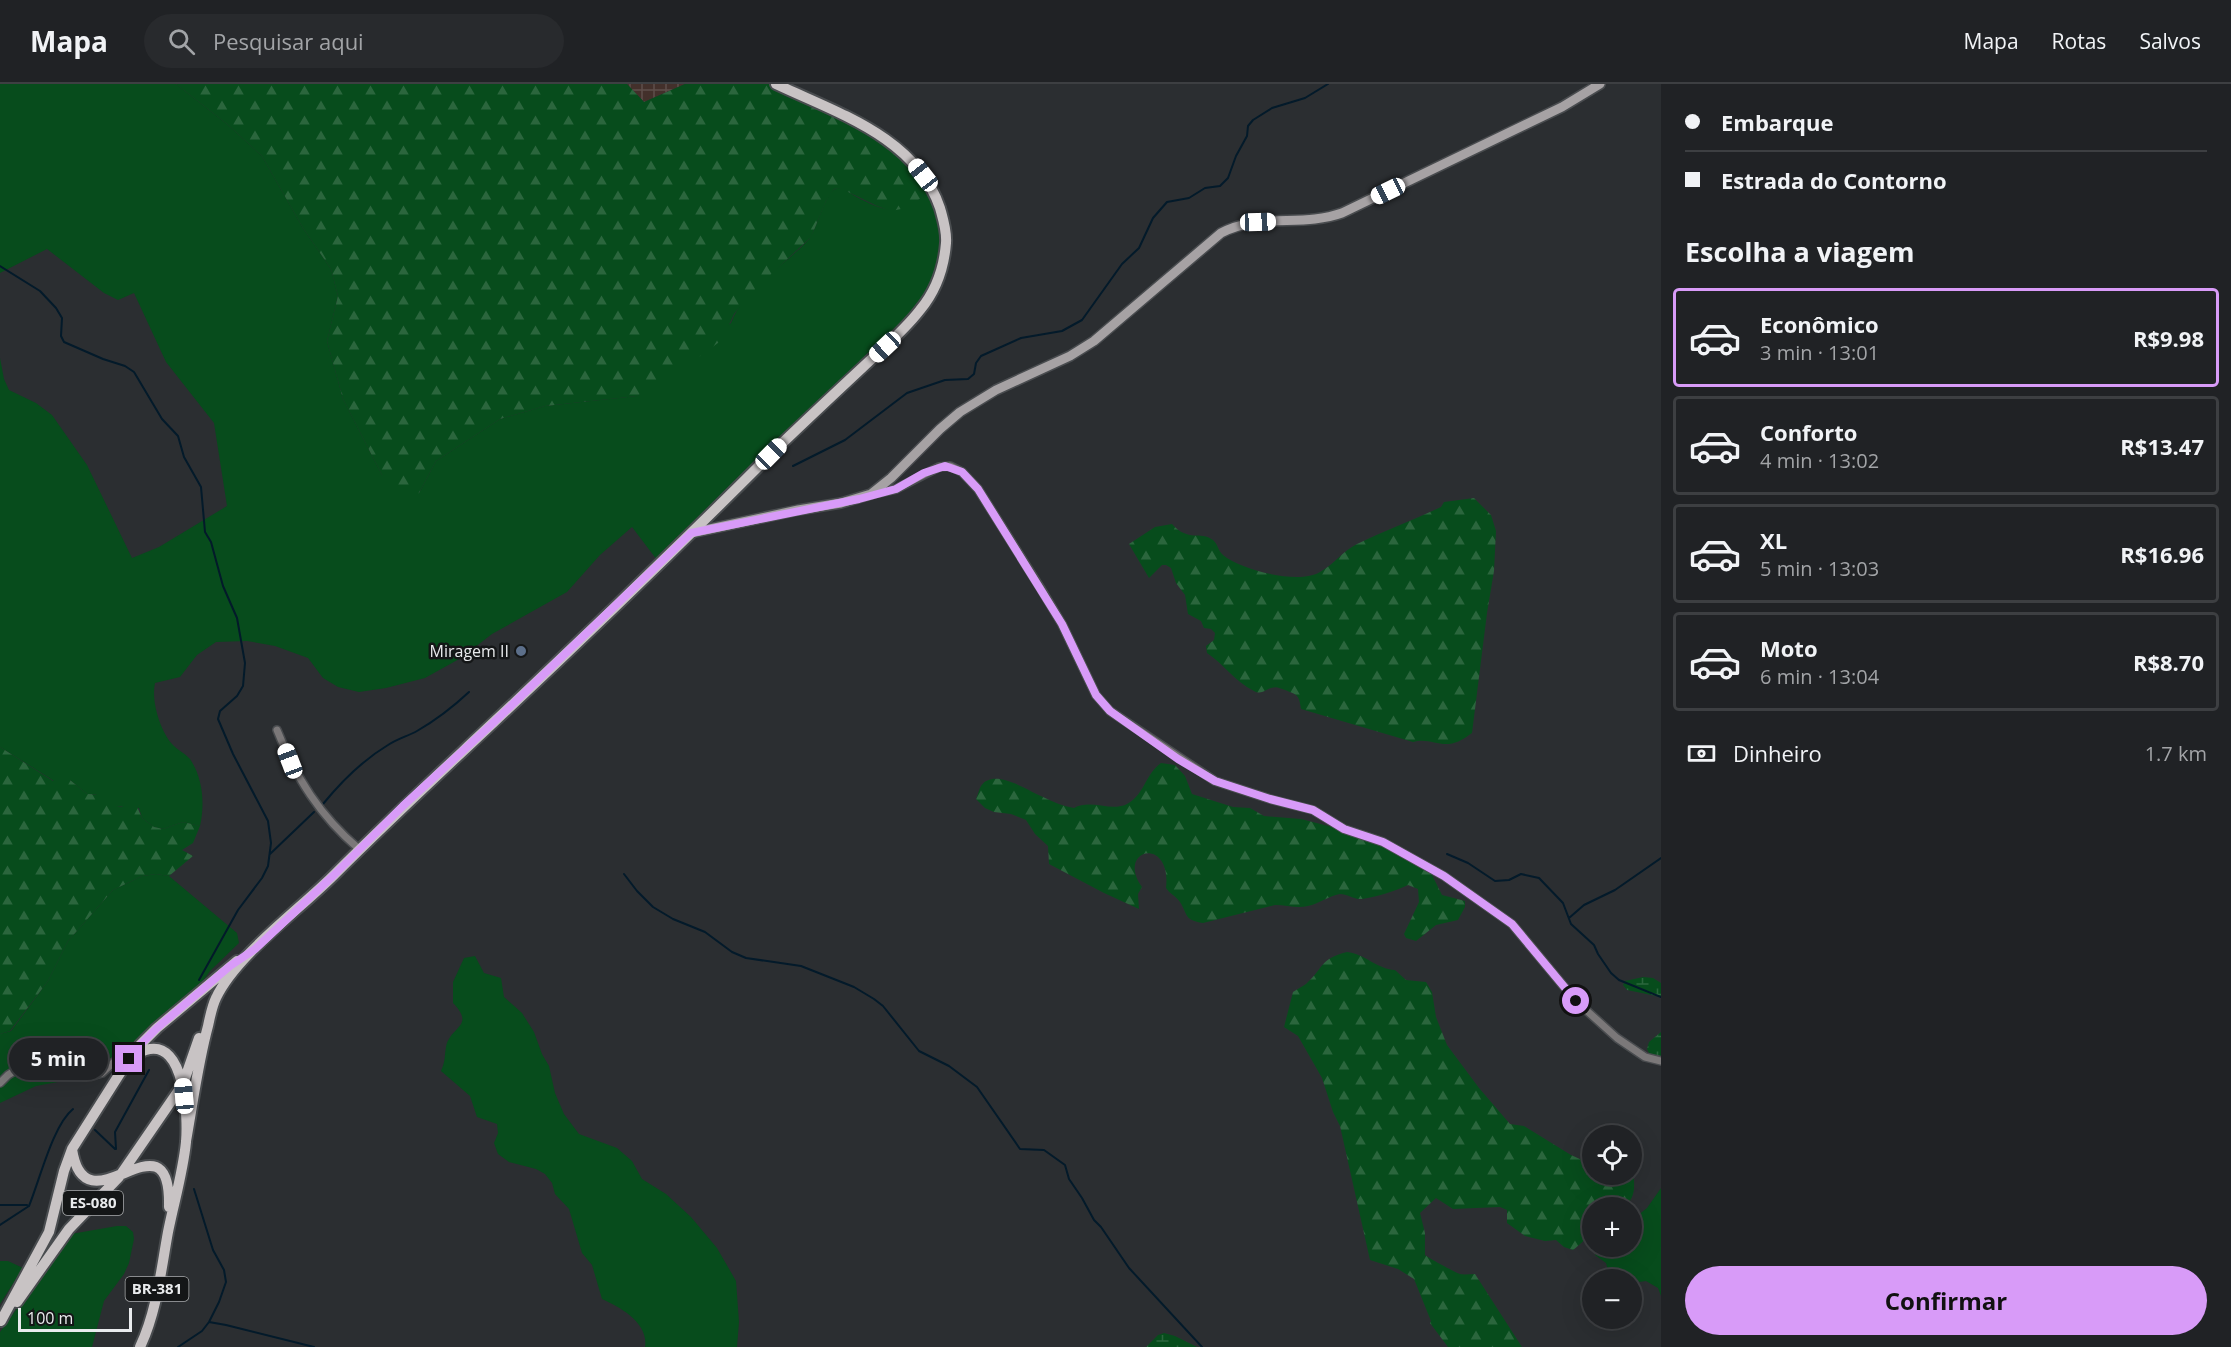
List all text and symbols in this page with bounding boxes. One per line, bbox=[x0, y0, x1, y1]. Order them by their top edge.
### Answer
search box bbox=[144, 14, 564, 68]
text: Mapa bbox=[30, 22, 108, 60]
icon: search bbox=[165, 25, 198, 58]
text: Pesquisar aqui bbox=[213, 26, 364, 56]
text: Mapa bbox=[1964, 27, 2019, 55]
text: Rotas bbox=[2052, 27, 2106, 55]
text: Salvos bbox=[2139, 27, 2201, 55]
text: Embarque bbox=[1721, 107, 1834, 137]
car bbox=[905, 155, 941, 195]
text: Estrada do Contorno bbox=[1721, 165, 1947, 195]
car bbox=[1368, 175, 1408, 207]
car bbox=[1240, 212, 1276, 232]
text: Escolha a viagem bbox=[1685, 233, 1914, 270]
text: Econômico bbox=[1760, 309, 1879, 339]
icon: car bbox=[1688, 311, 1742, 365]
text: R$9.98 bbox=[2133, 323, 2204, 353]
car bbox=[866, 328, 904, 366]
text: 3 min · 13:01 bbox=[1760, 339, 1879, 366]
text: Conforto bbox=[1760, 417, 1857, 447]
icon: car bbox=[1688, 419, 1742, 473]
text: R$13.47 bbox=[2120, 431, 2204, 461]
car bbox=[752, 435, 790, 473]
text: 4 min · 13:02 bbox=[1760, 447, 1879, 474]
text: XL bbox=[1760, 525, 1787, 555]
icon: car bbox=[1688, 527, 1742, 581]
text: R$16.96 bbox=[2120, 539, 2204, 569]
text: 5 min · 13:03 bbox=[1760, 555, 1879, 582]
text: Moto bbox=[1760, 633, 1818, 663]
icon: car bbox=[1688, 635, 1742, 689]
place label: Miragem II bbox=[430, 640, 509, 662]
marker: Miragem II bbox=[514, 644, 528, 658]
text: R$8.70 bbox=[2133, 647, 2204, 677]
text: 6 min · 13:04 bbox=[1760, 663, 1879, 690]
icon: cash bbox=[1685, 737, 1718, 770]
text: Dinheiro bbox=[1733, 738, 1822, 768]
text: 1.7 km bbox=[2145, 740, 2207, 767]
car bbox=[275, 741, 305, 781]
route start bbox=[1562, 987, 1589, 1014]
callout: 5 min bbox=[9, 1038, 108, 1080]
text: 5 min bbox=[31, 1045, 86, 1072]
route end bbox=[115, 1045, 142, 1072]
car bbox=[173, 1077, 195, 1115]
map controls bbox=[1582, 1125, 1642, 1329]
button: locate bbox=[1582, 1125, 1642, 1185]
road number: ES-080 bbox=[63, 1191, 123, 1215]
button: + bbox=[1582, 1197, 1642, 1257]
button: Confirmar bbox=[1685, 1266, 2207, 1335]
button: − bbox=[1582, 1269, 1642, 1329]
road number: BR-381 bbox=[126, 1277, 188, 1301]
scale bar bbox=[18, 1305, 132, 1332]
text: 100 m bbox=[27, 1307, 73, 1329]

